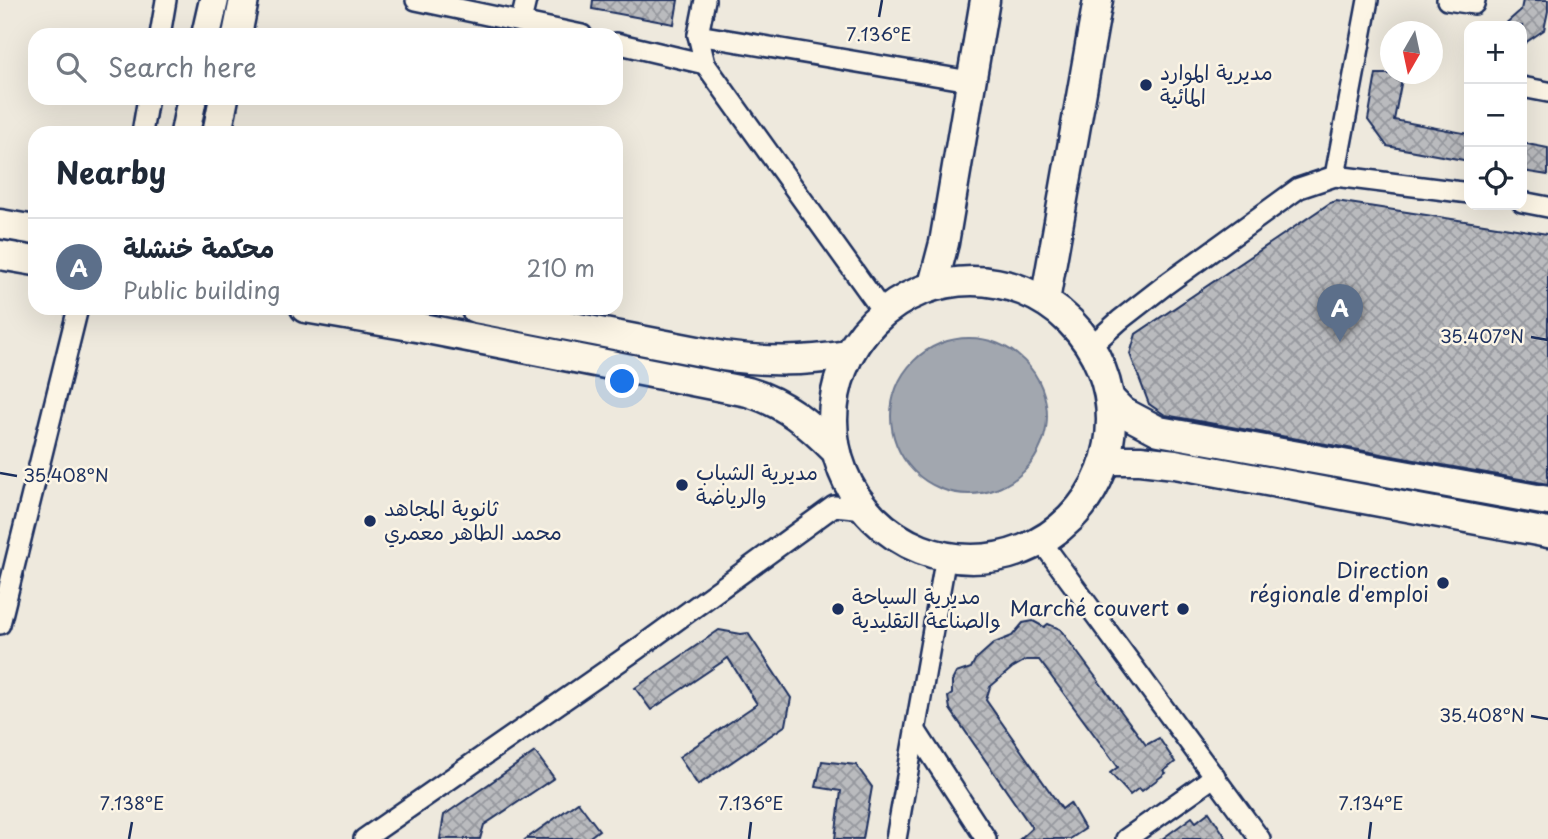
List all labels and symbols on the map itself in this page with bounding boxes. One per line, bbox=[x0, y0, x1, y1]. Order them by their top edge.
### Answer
text: 7.136°E bbox=[846, 20, 912, 47]
north arrow bbox=[1380, 21, 1443, 84]
place label: مديرية الموارد المائية bbox=[1160, 55, 1273, 111]
marker: مديرية الموارد المائية bbox=[1138, 77, 1154, 93]
pin: A bbox=[1317, 284, 1363, 342]
text: 35.407°N bbox=[1440, 322, 1524, 349]
your location bbox=[605, 364, 639, 398]
place label: مديرية الشباب والرياضة bbox=[696, 455, 818, 511]
text: 35.408°N bbox=[23, 461, 109, 488]
marker: مديرية الشباب والرياضة bbox=[674, 477, 690, 493]
place label: ثانوية المجاهد محمد الطاهر معمري bbox=[384, 491, 562, 548]
marker: ثانوية المجاهد محمد الطاهر معمري bbox=[362, 513, 378, 529]
place label: Direction régionale d'emploi bbox=[1249, 553, 1429, 609]
marker: Direction régionale d'emploi bbox=[1435, 575, 1451, 591]
place label: مديرية السياحة والصناعة التقليدية bbox=[852, 579, 1001, 635]
place label: Marché couvert bbox=[1010, 591, 1169, 623]
marker: مديرية السياحة والصناعة التقليدية bbox=[830, 601, 846, 617]
marker: Marché couvert bbox=[1175, 601, 1191, 617]
text: 35.408°N bbox=[1439, 701, 1525, 728]
text: 7.138°E bbox=[100, 789, 164, 816]
text: 7.136°E bbox=[718, 789, 784, 816]
text: 7.134°E bbox=[1339, 789, 1403, 816]

